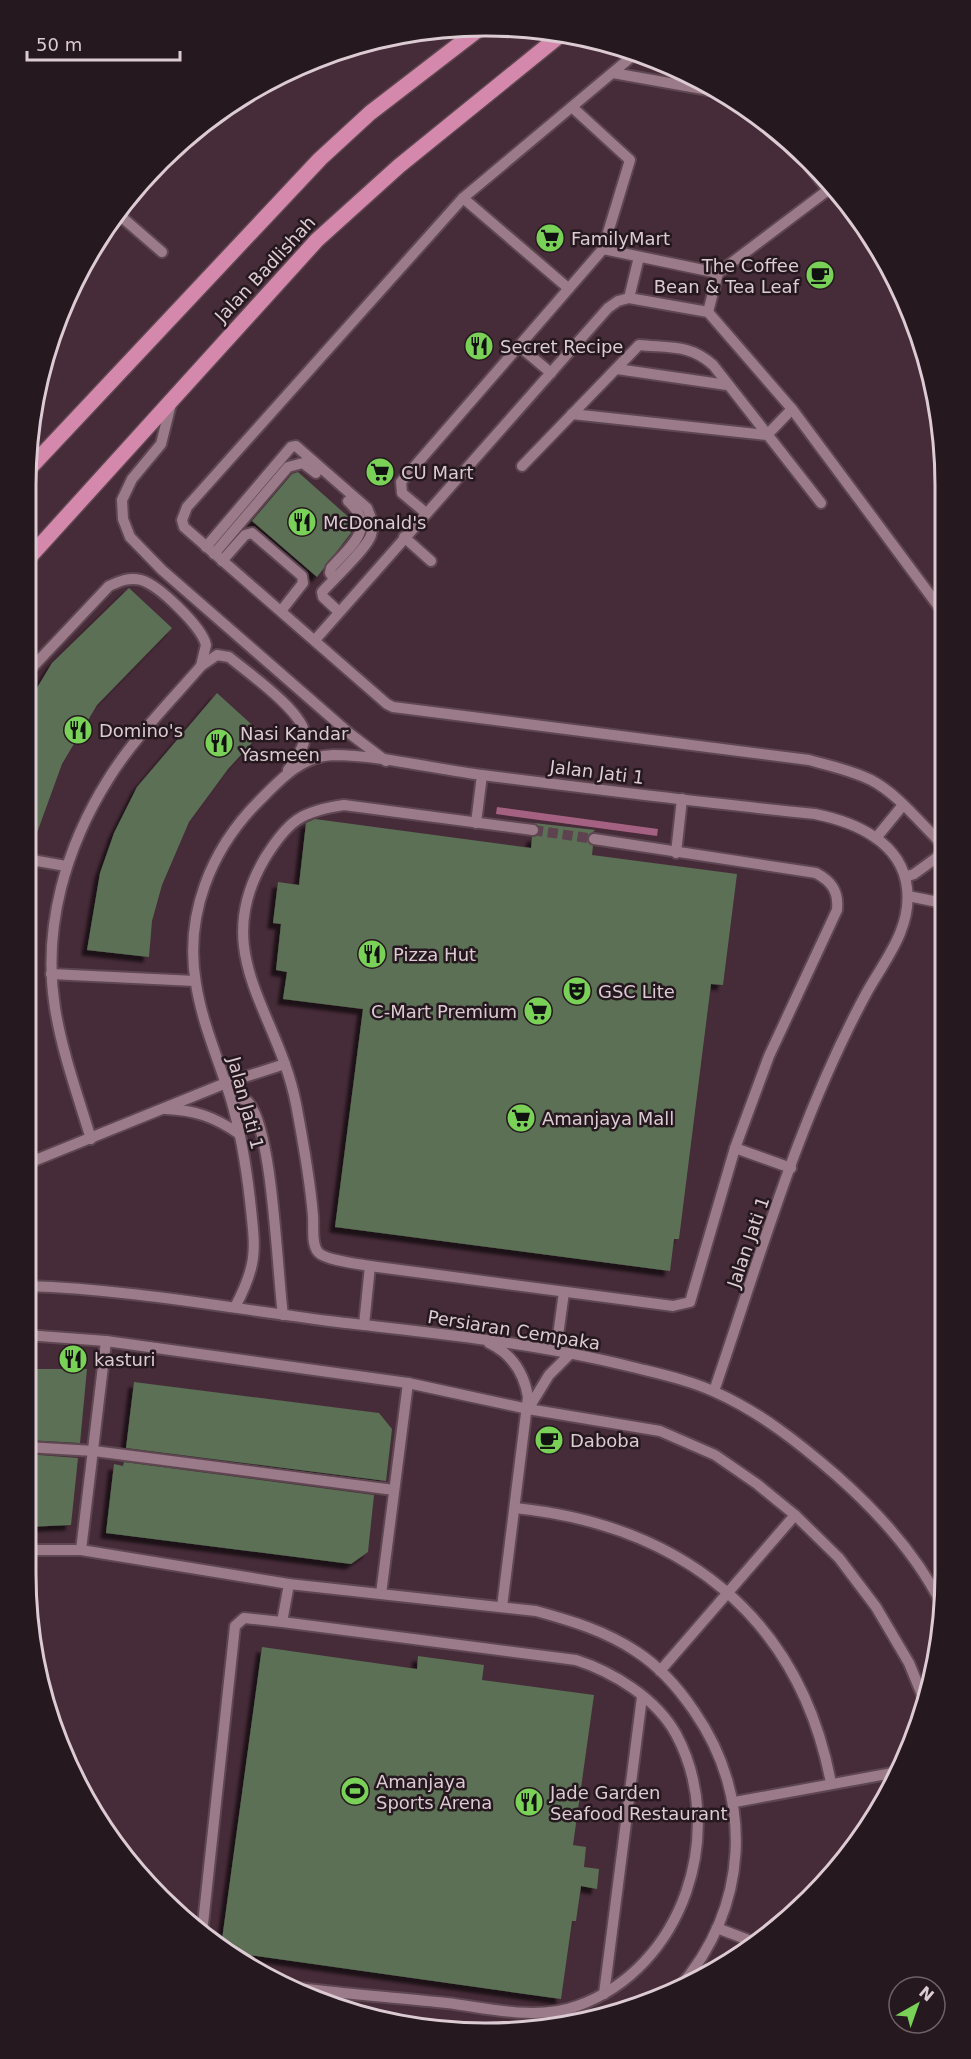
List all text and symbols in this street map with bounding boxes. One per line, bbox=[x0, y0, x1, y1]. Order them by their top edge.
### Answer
scale bar bbox=[27, 24, 180, 62]
text: 50 m bbox=[36, 34, 82, 55]
street label: Jalan Badlishah bbox=[210, 212, 320, 327]
supermarket icon: FamilyMart bbox=[534, 222, 566, 254]
place label: FamilyMart bbox=[571, 228, 670, 249]
place label: The Coffee Bean & Tea Leaf bbox=[654, 255, 800, 297]
cafe icon: The Coffee Bean & Tea Leaf bbox=[804, 259, 836, 291]
restaurant icon: Secret Recipe bbox=[463, 330, 495, 362]
place label: Secret Recipe bbox=[500, 336, 623, 357]
supermarket icon: CU Mart bbox=[364, 456, 396, 488]
place label: CU Mart bbox=[401, 462, 473, 483]
restaurant icon: McDonald's bbox=[286, 506, 318, 538]
place label: McDonald's bbox=[323, 512, 427, 533]
restaurant icon: Domino's bbox=[62, 714, 94, 746]
place label: Domino's bbox=[99, 720, 183, 741]
place label: Nasi Kandar Yasmeen bbox=[239, 723, 349, 765]
restaurant icon: Nasi Kandar Yasmeen bbox=[203, 727, 235, 759]
street label: Jalan Jati 1 bbox=[548, 756, 645, 788]
restaurant icon: Pizza Hut bbox=[356, 938, 388, 970]
place label: Pizza Hut bbox=[393, 944, 476, 965]
theatre icon: GSC Lite bbox=[561, 975, 593, 1007]
place label: GSC Lite bbox=[598, 981, 675, 1002]
supermarket icon: C-Mart Premium bbox=[522, 995, 554, 1027]
place label: C-Mart Premium bbox=[371, 1001, 517, 1022]
street label: Jalan Jati 1 bbox=[223, 1053, 268, 1152]
supermarket icon: Amanjaya Mall bbox=[505, 1102, 537, 1134]
place label: Amanjaya Mall bbox=[542, 1108, 674, 1129]
street label: Jalan Jati 1 bbox=[722, 1194, 773, 1291]
street label: Persiaran Cempaka bbox=[426, 1306, 602, 1354]
restaurant icon: kasturi bbox=[57, 1343, 89, 1375]
place label: kasturi bbox=[94, 1349, 155, 1370]
cafe icon: Daboba bbox=[533, 1424, 565, 1456]
place label: Daboba bbox=[570, 1430, 640, 1451]
place label: Amanjaya Sports Arena bbox=[376, 1771, 492, 1813]
sports icon: Amanjaya Sports Arena bbox=[339, 1775, 371, 1807]
place label: Jade Garden Seafood Restaurant bbox=[549, 1782, 728, 1824]
restaurant icon: Jade Garden Seafood Restaurant bbox=[513, 1786, 545, 1818]
north arrow bbox=[887, 1975, 947, 2035]
text: N bbox=[915, 1982, 938, 2005]

